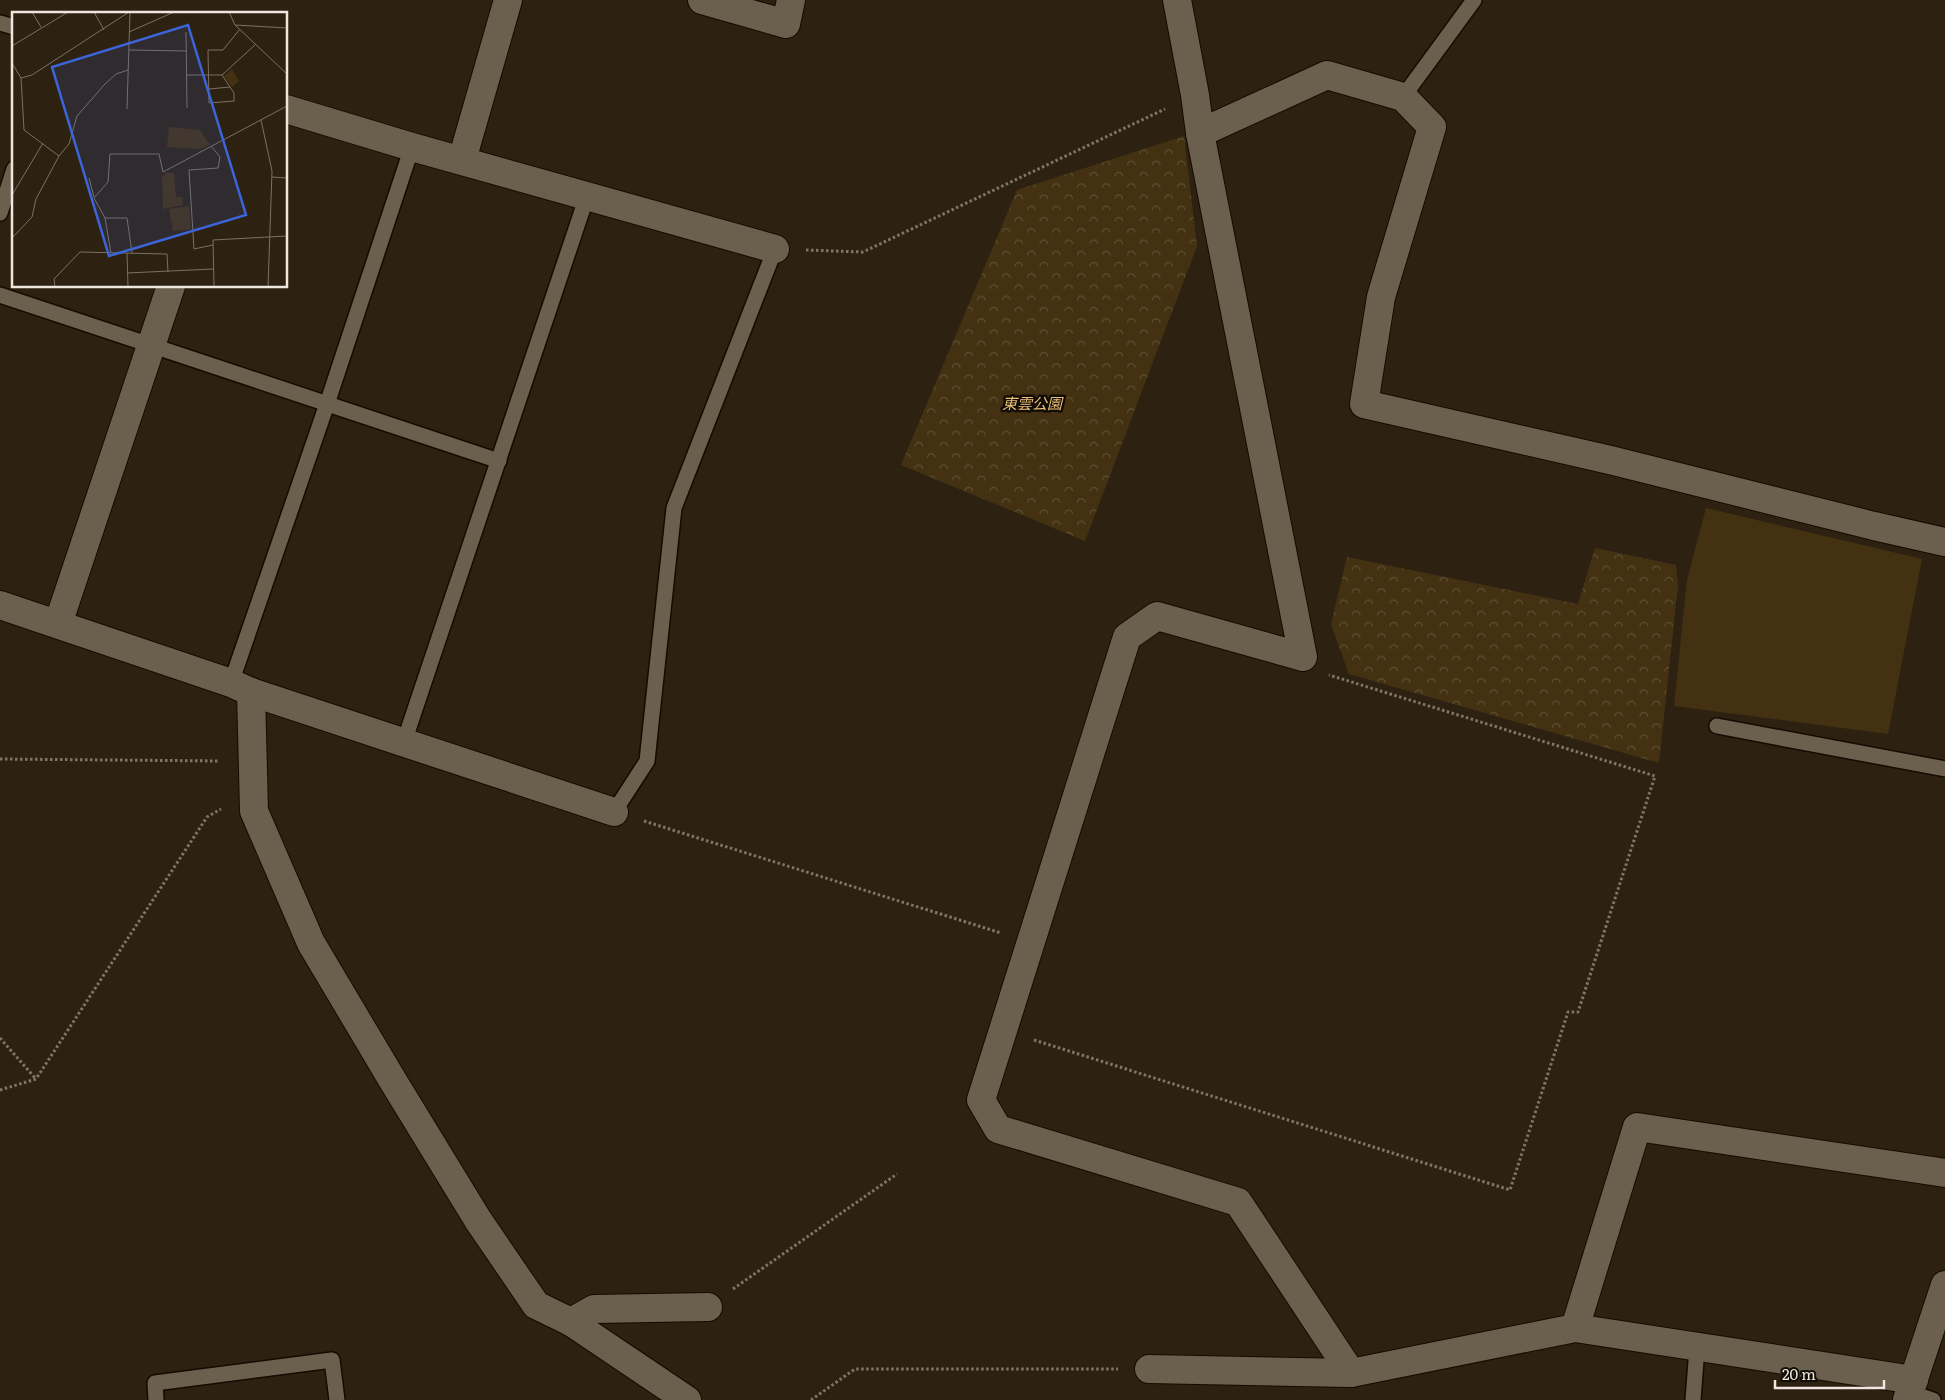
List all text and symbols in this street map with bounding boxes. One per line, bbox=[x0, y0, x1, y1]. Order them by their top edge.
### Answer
inset map bbox=[12, 12, 288, 288]
park label: 東雲公園 bbox=[1002, 391, 1064, 414]
scale bar bbox=[1775, 1358, 1884, 1390]
text: 20 m bbox=[1782, 1362, 1816, 1385]

